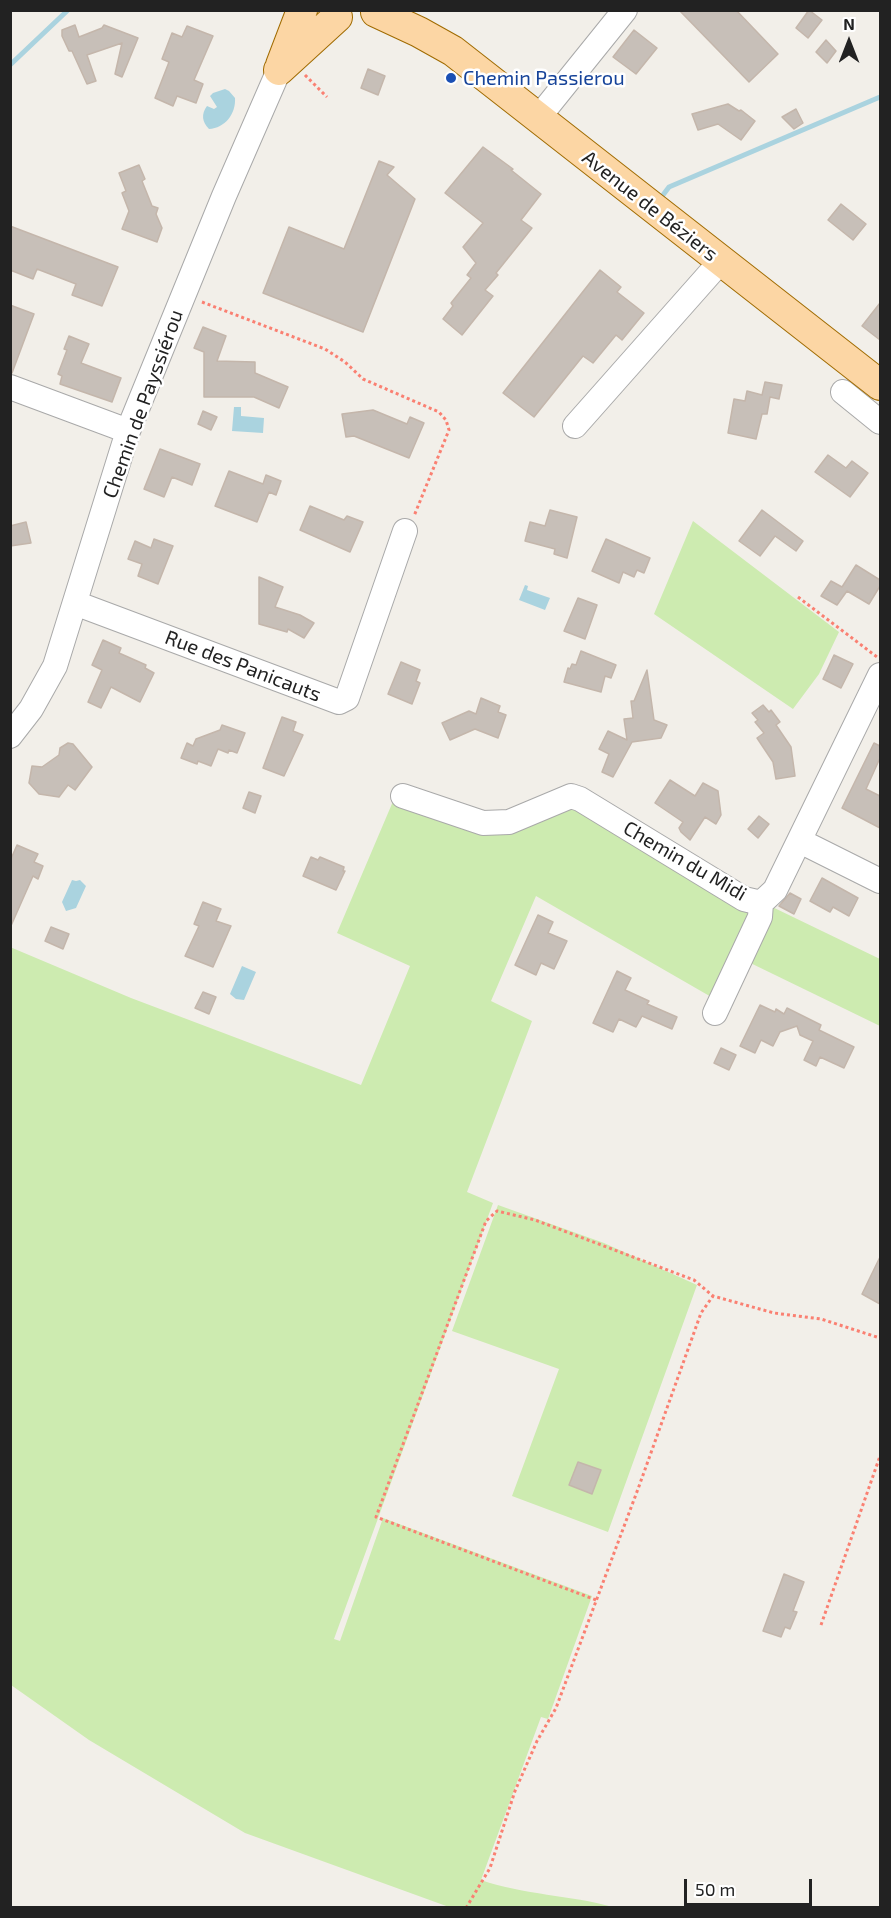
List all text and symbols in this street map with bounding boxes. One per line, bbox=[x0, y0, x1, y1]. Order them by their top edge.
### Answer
north arrow bbox=[819, 12, 879, 72]
text: N bbox=[843, 14, 855, 33]
place label: Chemin Passierou bbox=[463, 66, 625, 90]
marker: Chemin Passierou bbox=[444, 71, 458, 85]
street label: Avenue de Béziers bbox=[577, 146, 723, 266]
street label: Chemin de Payssiérou bbox=[98, 306, 188, 502]
street label: Rue des Panicauts bbox=[162, 625, 324, 707]
street label: Chemin du Midi bbox=[619, 816, 751, 906]
scale bar bbox=[687, 1867, 814, 1905]
text: 50 m bbox=[695, 1878, 735, 1900]

